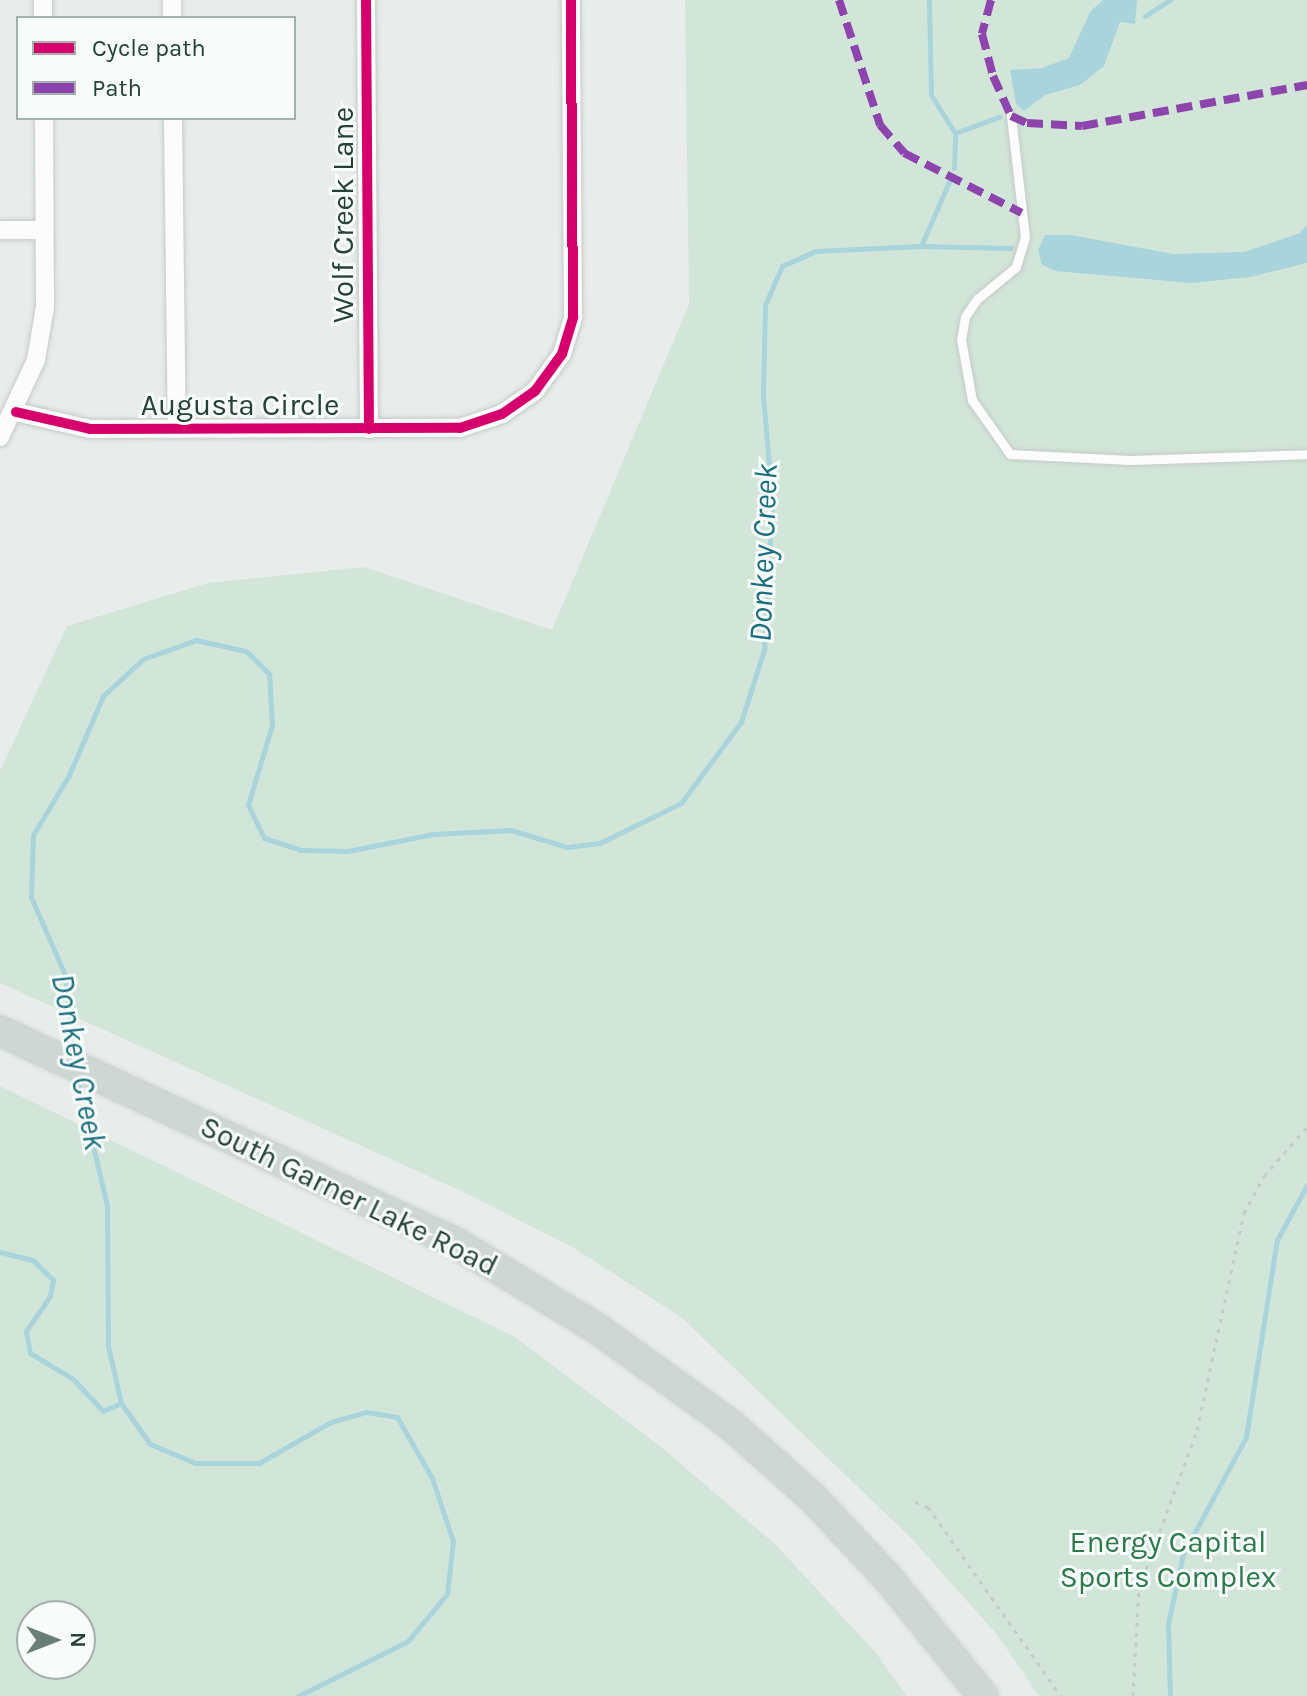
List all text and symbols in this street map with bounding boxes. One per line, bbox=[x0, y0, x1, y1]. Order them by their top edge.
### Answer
legend bbox=[16, 16, 296, 120]
text: Cycle path bbox=[92, 34, 206, 62]
text: Path bbox=[92, 74, 142, 102]
street label: Wolf Creek Lane bbox=[325, 107, 361, 323]
street label: Augusta Circle bbox=[141, 387, 339, 423]
water label: Donkey Creek bbox=[742, 463, 786, 643]
water label: Donkey Creek bbox=[42, 971, 114, 1153]
street label: South Garner Lake Road bbox=[194, 1108, 504, 1284]
park label: Energy Capital Sports Complex bbox=[1060, 1524, 1276, 1594]
north arrow bbox=[16, 1600, 96, 1680]
text: N bbox=[65, 1632, 91, 1648]

